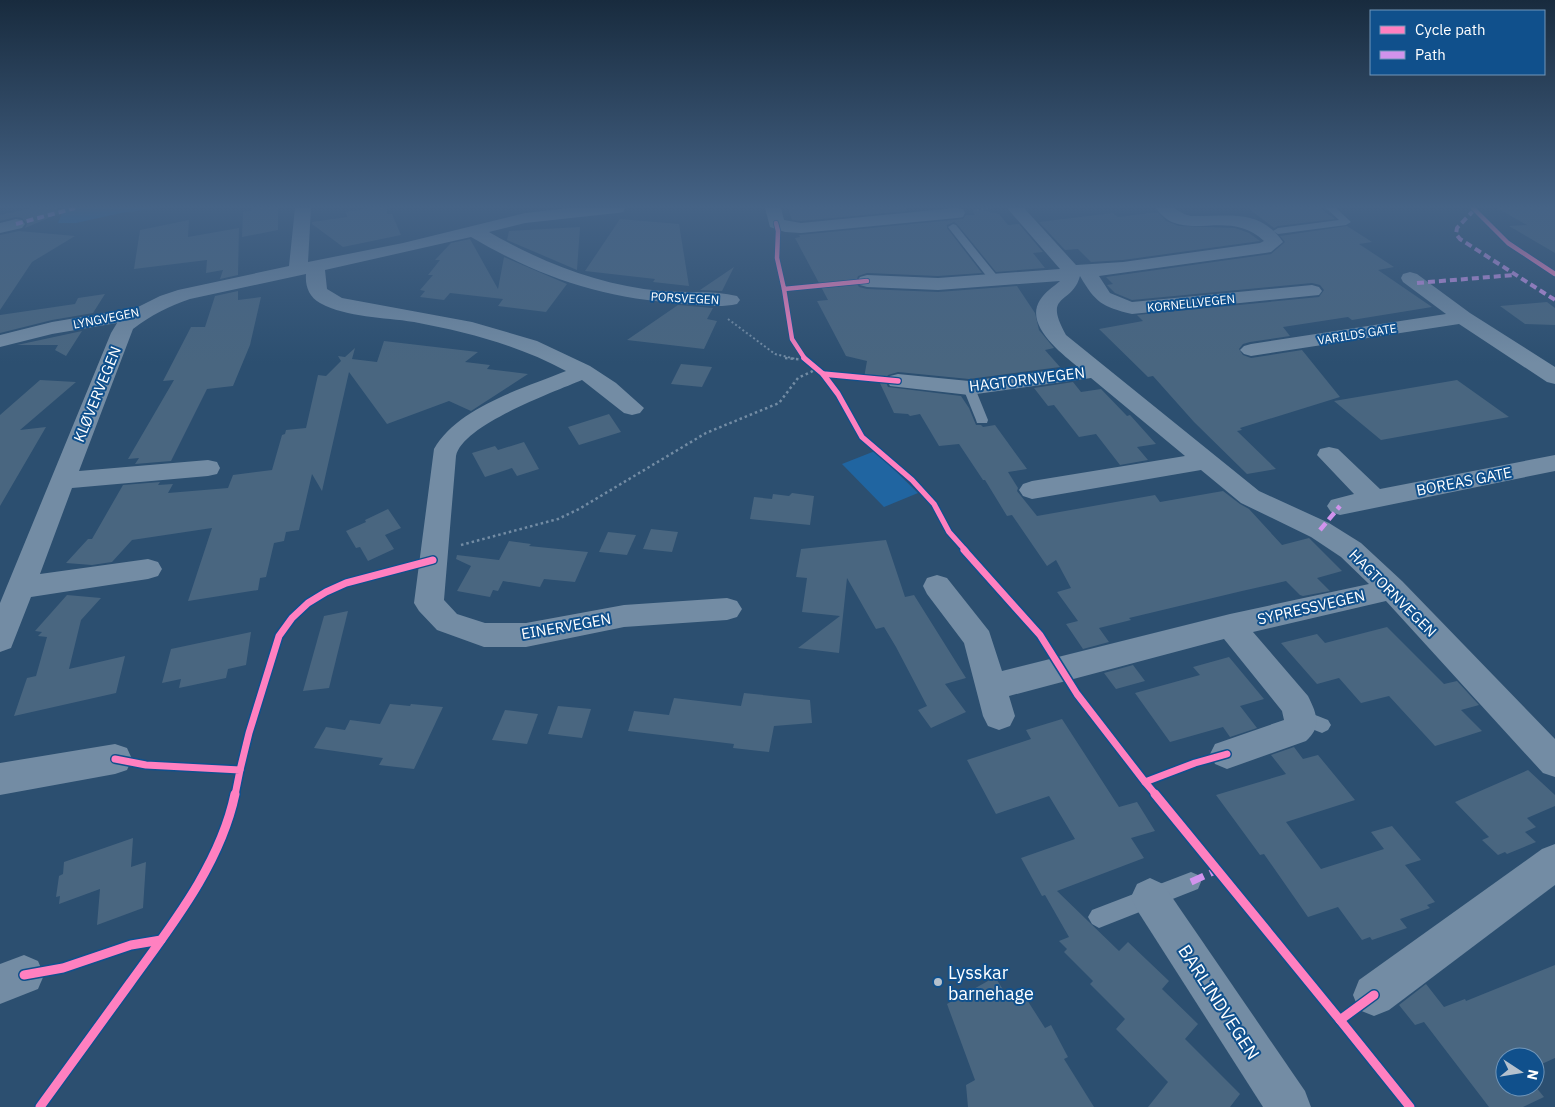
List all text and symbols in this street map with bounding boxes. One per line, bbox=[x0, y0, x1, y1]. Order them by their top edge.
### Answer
legend bbox=[1370, 10, 1545, 75]
text: Cycle path bbox=[1415, 20, 1486, 39]
text: Path bbox=[1415, 45, 1446, 64]
street label: PORSVEGEN bbox=[650, 289, 720, 307]
street label: KORNELLVEGEN bbox=[1146, 291, 1236, 315]
street label: LYNGVEGEN bbox=[72, 304, 140, 332]
street label: VARILDS GATE bbox=[1316, 320, 1398, 348]
street label: KLØVERVEGEN bbox=[69, 343, 125, 445]
street label: HAGTORNVEGEN bbox=[968, 362, 1086, 396]
street label: BOREAS GATE bbox=[1415, 462, 1513, 500]
street label: HAGTORNVEGEN bbox=[1345, 545, 1441, 641]
street label: SYPRESSVEGEN bbox=[1255, 585, 1367, 629]
street label: EINERVEGEN bbox=[520, 609, 612, 643]
street label: BARLINDVEGEN bbox=[1173, 940, 1265, 1064]
place label: Lysskar barnehage bbox=[948, 961, 1034, 1005]
marker: Lysskar barnehage bbox=[932, 976, 944, 988]
north arrow bbox=[1495, 1047, 1545, 1097]
text: N bbox=[1523, 1068, 1543, 1082]

